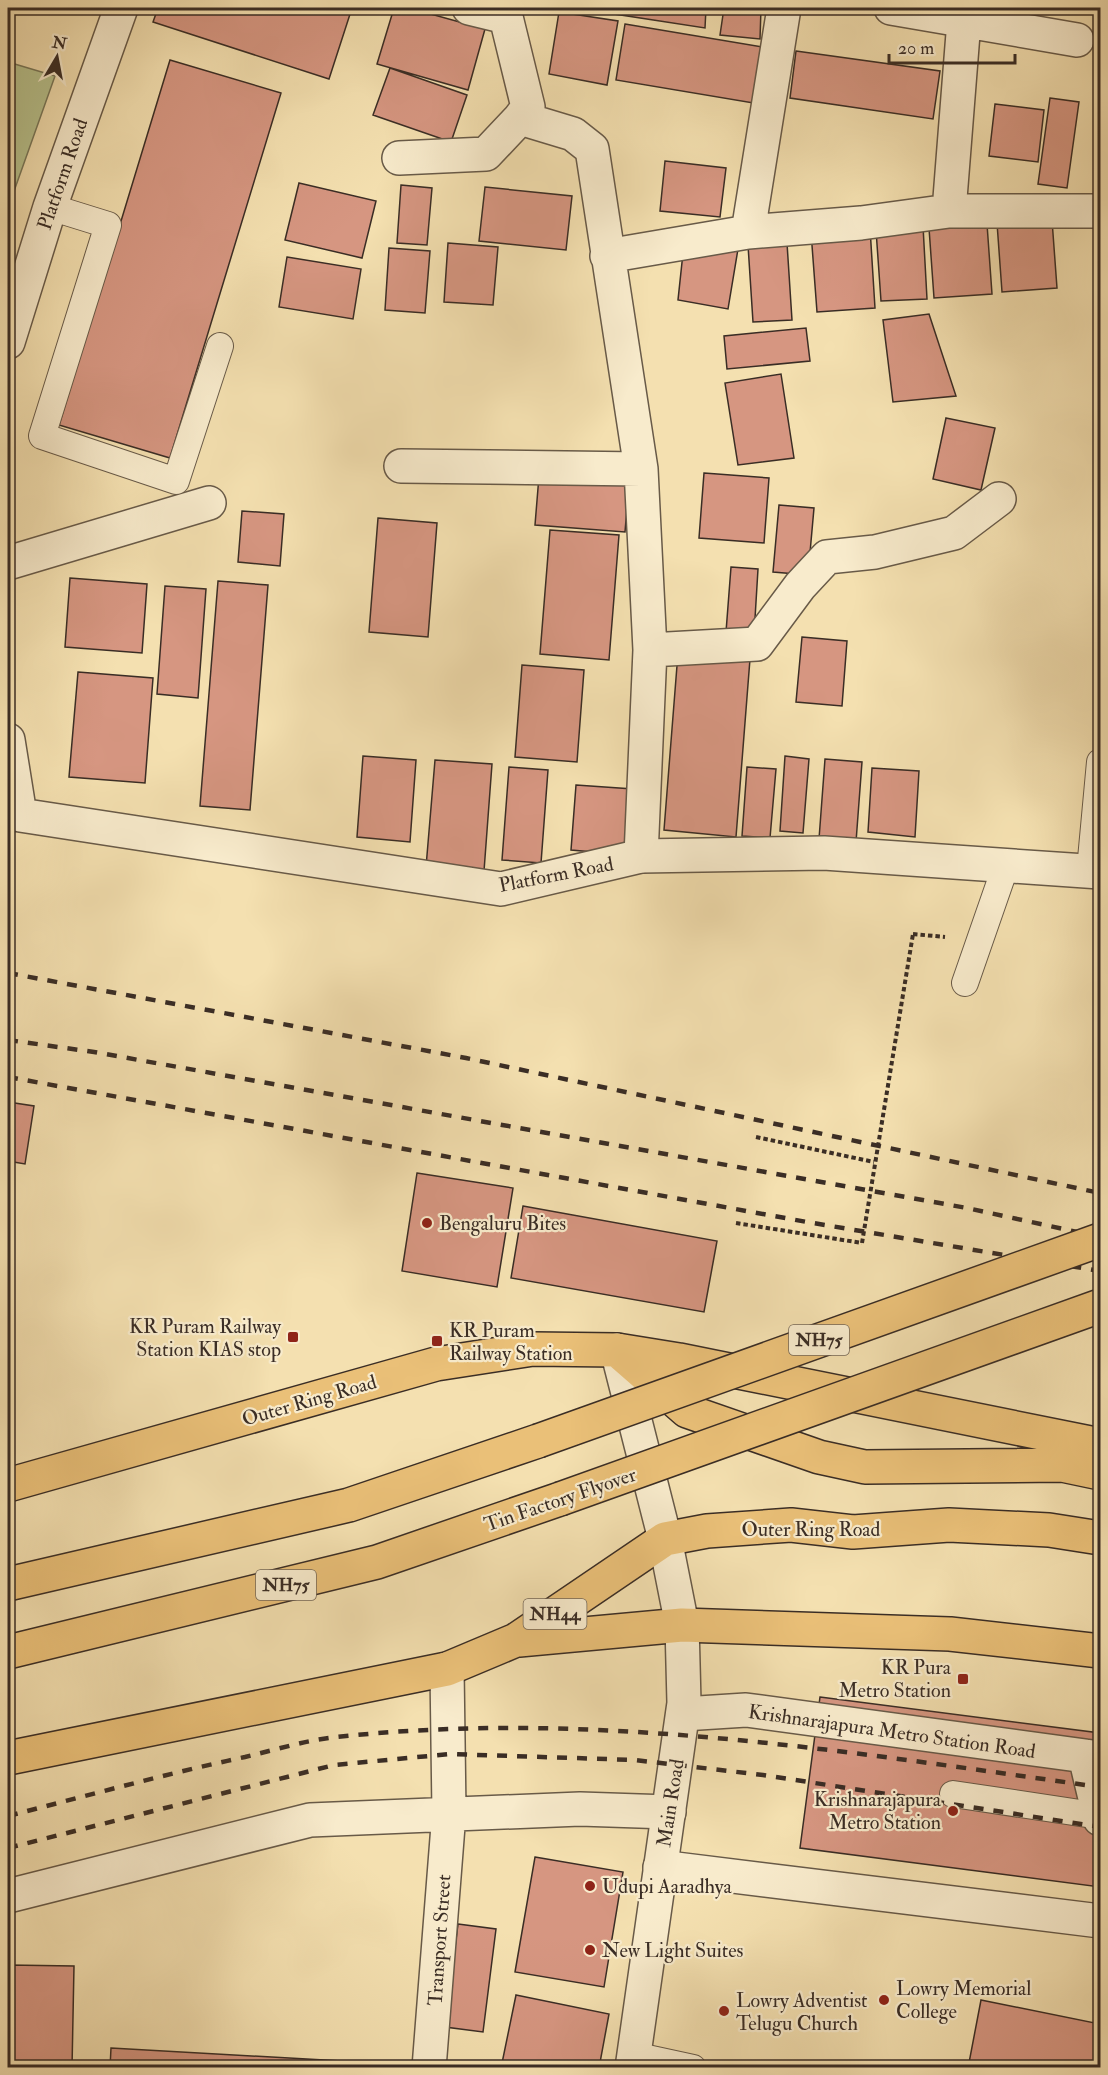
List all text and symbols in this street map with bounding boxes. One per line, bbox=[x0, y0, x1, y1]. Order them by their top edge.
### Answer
north arrow bbox=[27, 27, 87, 87]
scale bar bbox=[889, 27, 1015, 65]
text: N bbox=[50, 32, 69, 54]
text: 20 m bbox=[898, 37, 934, 60]
street label: Platform Road bbox=[32, 115, 93, 233]
street label: Platform Road bbox=[497, 851, 616, 898]
place label: Bengaluru Bites bbox=[439, 1211, 566, 1236]
marker: Bengaluru Bites bbox=[420, 1216, 434, 1230]
place label: KR Puram Railway Station KIAS stop bbox=[129, 1314, 282, 1363]
place label: KR Puram Railway Station bbox=[449, 1318, 573, 1366]
road number: NH75 bbox=[789, 1325, 849, 1355]
marker: KR Puram Railway Station KIAS stop bbox=[286, 1330, 300, 1344]
marker: KR Puram Railway Station bbox=[430, 1334, 444, 1348]
street label: Outer Ring Road bbox=[239, 1369, 379, 1432]
street label: Tin Factory Flyover bbox=[481, 1462, 640, 1537]
street label: Outer Ring Road bbox=[742, 1517, 881, 1542]
road number: NH75 bbox=[256, 1570, 316, 1600]
road number: NH44 bbox=[524, 1599, 586, 1629]
place label: KR Pura Metro Station bbox=[838, 1655, 952, 1703]
marker: KR Pura Metro Station bbox=[956, 1672, 970, 1686]
street label: Krishnarajapura Metro Station Road bbox=[746, 1699, 1037, 1765]
street label: Main Road bbox=[651, 1757, 690, 1849]
place label: Krishnarajapura Metro Station bbox=[814, 1787, 942, 1835]
marker: Krishnarajapura Metro Station bbox=[946, 1804, 960, 1818]
street label: Transport Street bbox=[422, 1873, 458, 2007]
place label: Udupi Aaradhya bbox=[602, 1874, 732, 1900]
marker: Udupi Aaradhya bbox=[583, 1879, 597, 1893]
place label: New Light Suites bbox=[602, 1938, 744, 1963]
marker: New Light Suites bbox=[583, 1943, 597, 1957]
place label: Lowry Memorial College bbox=[896, 1976, 1031, 2024]
place label: Lowry Adventist Telugu Church bbox=[736, 1988, 868, 2036]
marker: Lowry Memorial College bbox=[877, 1993, 891, 2007]
marker: Lowry Adventist Telugu Church bbox=[717, 2004, 731, 2018]

